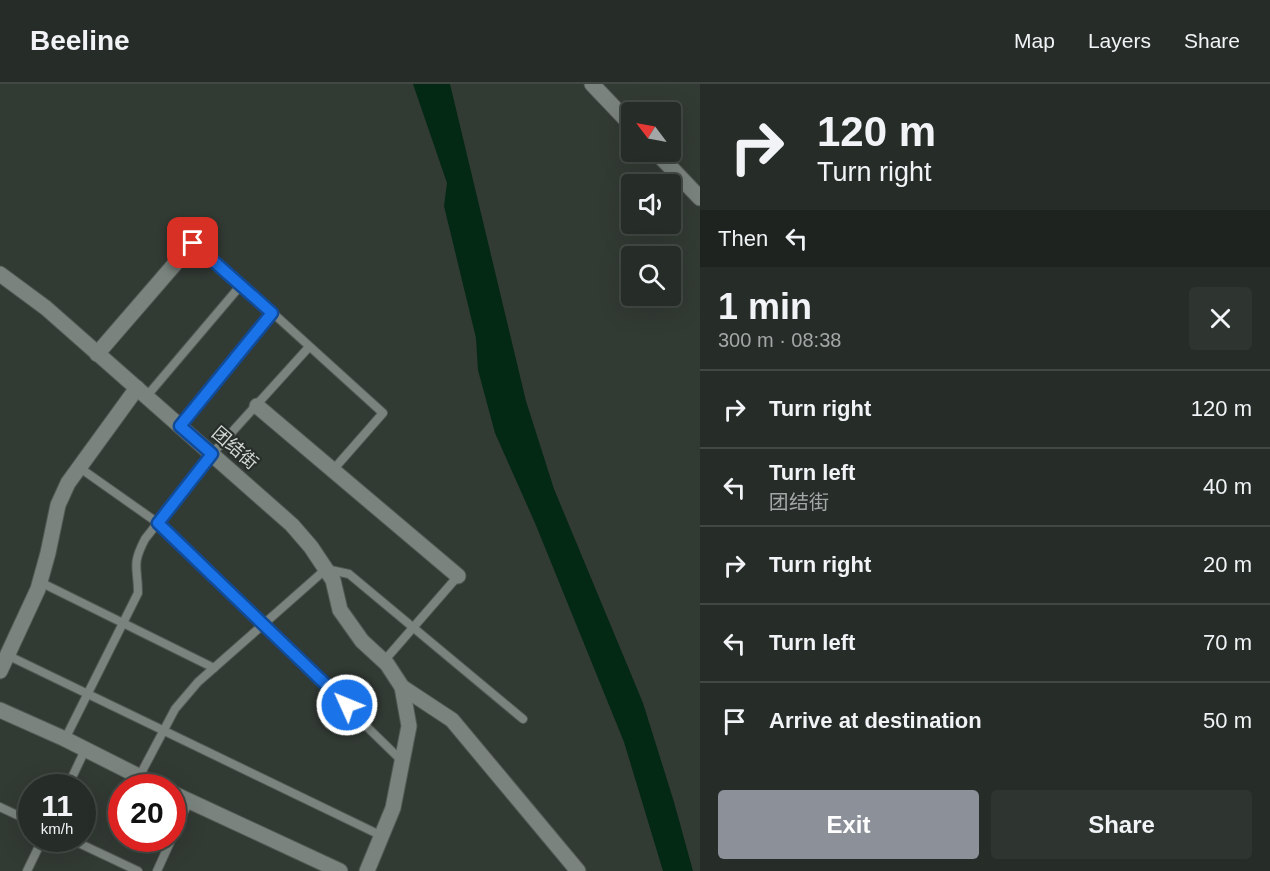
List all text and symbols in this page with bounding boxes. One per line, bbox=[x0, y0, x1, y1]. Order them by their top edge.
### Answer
text: Beeline bbox=[30, 25, 130, 56]
text: Map bbox=[1014, 29, 1055, 52]
text: Layers bbox=[1088, 29, 1151, 52]
text: Share bbox=[1184, 29, 1240, 52]
north arrow bbox=[621, 102, 681, 162]
map controls bbox=[621, 102, 681, 306]
icon: right bbox=[718, 108, 796, 186]
text: 120 m bbox=[817, 108, 936, 155]
text: Turn right bbox=[817, 157, 932, 187]
button: sound bbox=[621, 174, 681, 234]
pin bbox=[167, 217, 218, 268]
icon: left bbox=[780, 222, 813, 255]
icon: arrive bbox=[176, 226, 209, 259]
text: Then bbox=[718, 226, 768, 251]
button: search bbox=[621, 246, 681, 306]
text: 1 min bbox=[718, 286, 812, 327]
button: close bbox=[1189, 287, 1252, 350]
text: 300 m · 08:38 bbox=[718, 329, 841, 351]
icon: right bbox=[718, 393, 751, 426]
text: Turn right bbox=[769, 396, 871, 421]
text: 120 m bbox=[1191, 396, 1252, 421]
street label: 团结街 bbox=[208, 423, 262, 473]
text: Turn left bbox=[769, 460, 855, 485]
icon: left bbox=[718, 471, 751, 504]
text: 40 m bbox=[1203, 474, 1252, 499]
text: 团结街 bbox=[769, 491, 829, 513]
icon: right bbox=[718, 549, 751, 582]
text: Turn right bbox=[769, 552, 871, 577]
text: 20 m bbox=[1203, 552, 1252, 577]
icon: left bbox=[718, 627, 751, 660]
text: Turn left bbox=[769, 630, 855, 655]
text: 70 m bbox=[1203, 630, 1252, 655]
position arrow bbox=[315, 673, 379, 737]
icon: arrive bbox=[718, 705, 751, 738]
text: Arrive at destination bbox=[769, 708, 982, 733]
text: 50 m bbox=[1203, 708, 1252, 733]
speed limit sign: 20 bbox=[108, 774, 186, 852]
text: 11 bbox=[41, 789, 73, 822]
button: Exit bbox=[718, 790, 979, 859]
button: Share bbox=[991, 790, 1252, 859]
text: km/h bbox=[41, 820, 73, 837]

